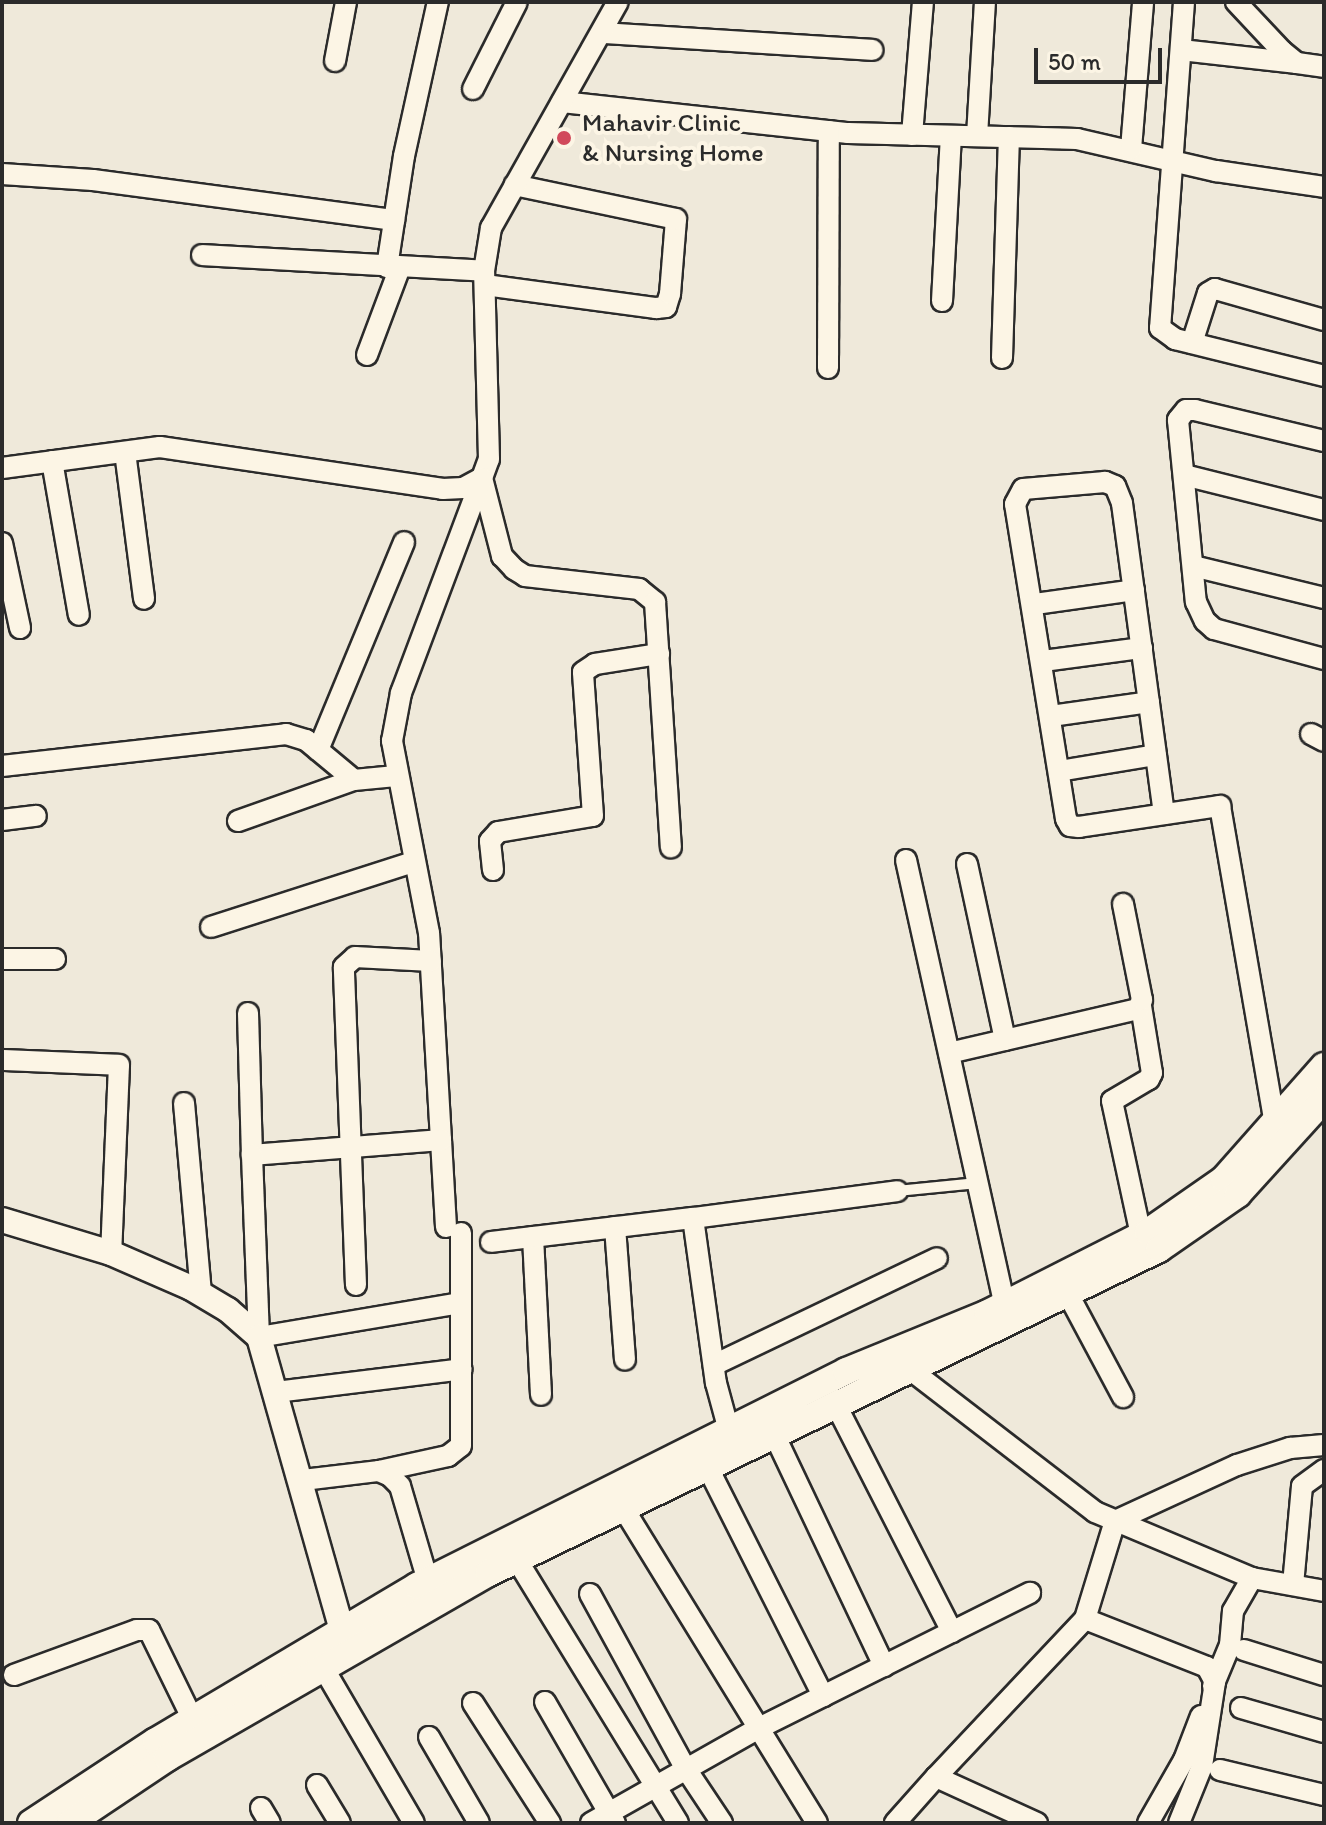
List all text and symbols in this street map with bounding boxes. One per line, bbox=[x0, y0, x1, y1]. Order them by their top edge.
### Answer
scale bar bbox=[1038, 32, 1166, 82]
text: 50 m bbox=[1048, 47, 1101, 76]
place label: Mahavir Clinic & Nursing Home bbox=[582, 107, 765, 168]
marker: Mahavir Clinic & Nursing Home bbox=[553, 127, 575, 149]

